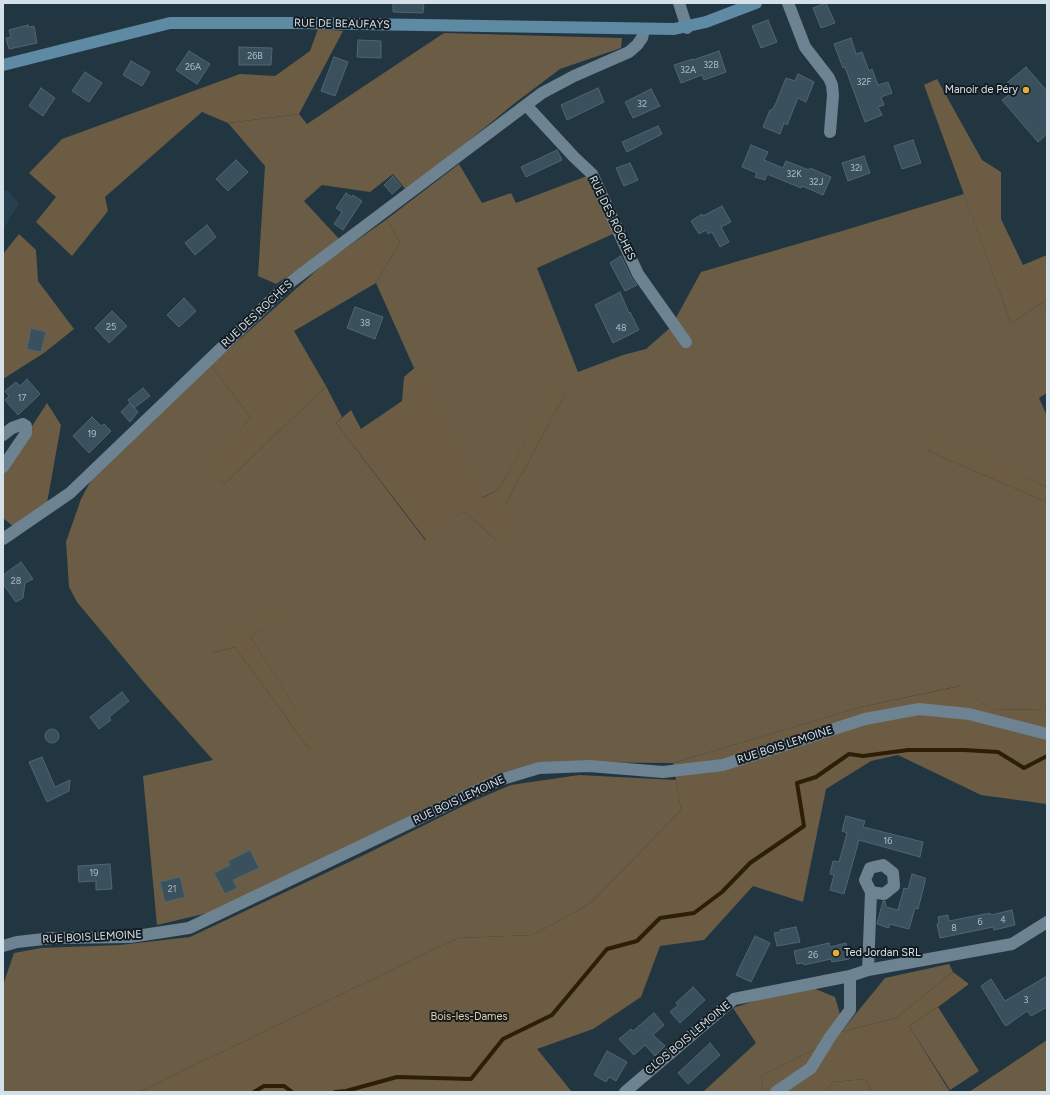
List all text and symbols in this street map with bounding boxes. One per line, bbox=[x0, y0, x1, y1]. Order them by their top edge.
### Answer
street label: RUE DE BEAUFAYS bbox=[294, 17, 390, 31]
house number: 26B bbox=[247, 51, 263, 61]
house number: 32B bbox=[703, 60, 719, 70]
house number: 26A bbox=[185, 62, 201, 72]
house number: 32A bbox=[680, 65, 696, 75]
house number: 32F bbox=[857, 77, 871, 87]
place label: Manoir de Péry bbox=[945, 83, 1018, 97]
marker: Manoir de Péry bbox=[1021, 85, 1031, 95]
house number: 32 bbox=[637, 99, 647, 109]
house number: 32i bbox=[850, 163, 862, 173]
house number: 32K bbox=[786, 169, 802, 179]
street label: RUE DES ROCHES bbox=[586, 174, 638, 262]
house number: 32J bbox=[809, 177, 823, 187]
street label: RUE DES ROCHES bbox=[219, 278, 295, 350]
house number: 38 bbox=[360, 318, 370, 328]
house number: 25 bbox=[106, 322, 116, 332]
house number: 48 bbox=[615, 323, 627, 333]
house number: 17 bbox=[18, 393, 26, 403]
house number: 19 bbox=[88, 429, 96, 439]
house number: 28 bbox=[11, 576, 21, 586]
street label: RUE BOIS LEMOINE bbox=[736, 723, 834, 767]
street label: RUE BOIS LEMOINE bbox=[411, 773, 507, 827]
house number: 16 bbox=[884, 836, 892, 846]
house number: 19 bbox=[90, 868, 98, 878]
house number: 21 bbox=[168, 884, 176, 894]
house number: 4 bbox=[1000, 915, 1006, 925]
house number: 6 bbox=[977, 917, 983, 927]
house number: 8 bbox=[951, 923, 957, 933]
street label: RUE BOIS LEMOINE bbox=[42, 928, 142, 946]
place label: Ted Jordan SRL bbox=[844, 946, 921, 960]
marker: Ted Jordan SRL bbox=[831, 948, 841, 958]
house number: 26 bbox=[808, 950, 818, 960]
house number: 3 bbox=[1024, 995, 1028, 1005]
street label: CLOS BOIS LEMOINE bbox=[643, 998, 733, 1078]
park label: Bois-les-Dames bbox=[430, 1010, 508, 1024]

